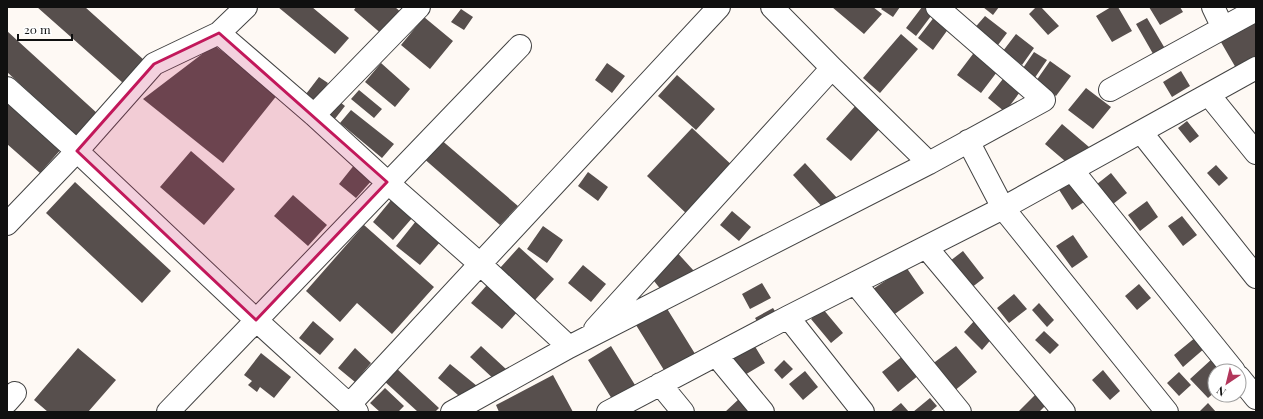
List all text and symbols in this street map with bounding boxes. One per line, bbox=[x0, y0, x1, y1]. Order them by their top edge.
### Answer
scale bar bbox=[18, 16, 72, 42]
text: 20 m bbox=[24, 21, 51, 37]
north arrow bbox=[1207, 363, 1247, 403]
text: N bbox=[1213, 383, 1229, 400]

